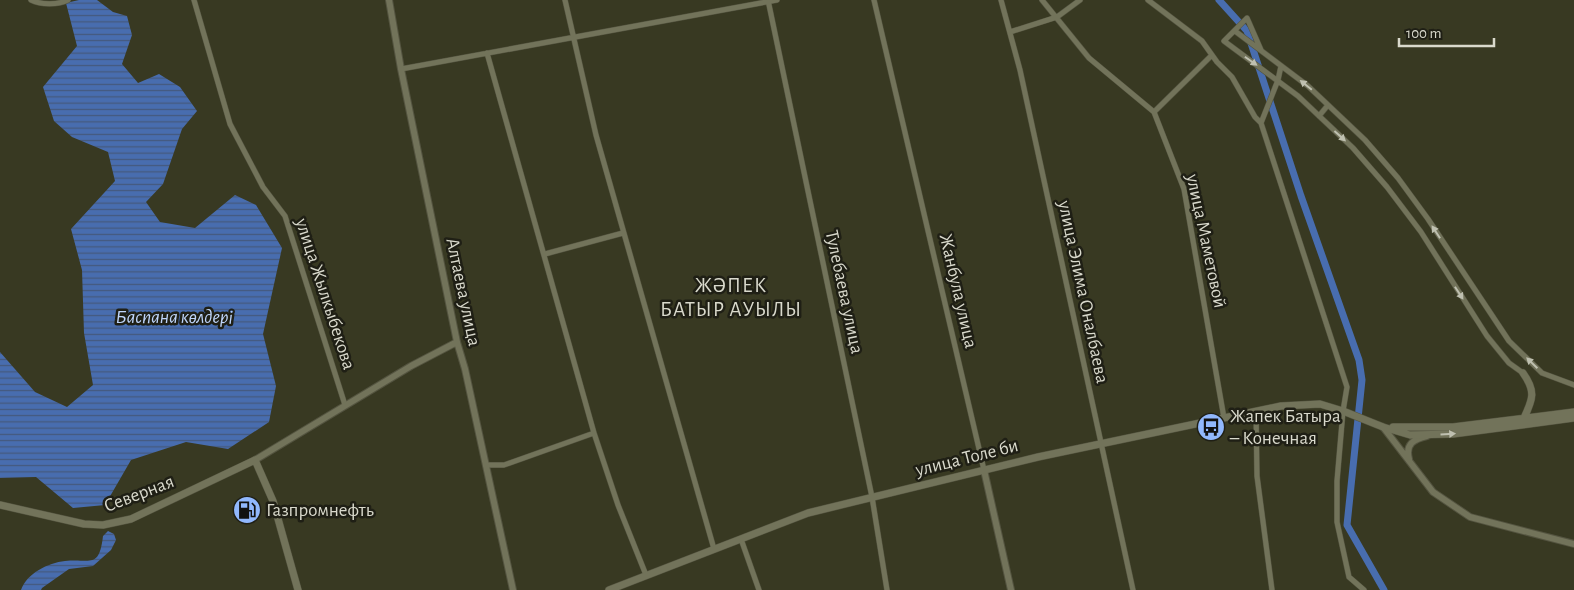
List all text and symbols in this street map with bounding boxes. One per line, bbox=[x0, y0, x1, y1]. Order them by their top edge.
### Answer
scale bar bbox=[1399, 15, 1494, 47]
text: 100 m bbox=[1406, 26, 1441, 41]
one-way arrow bbox=[1244, 56, 1257, 66]
one-way arrow bbox=[1300, 79, 1313, 90]
one-way arrow bbox=[1334, 130, 1346, 142]
street label: улица Маметовой bbox=[1182, 171, 1229, 310]
street label: улица Элима Оналбаева bbox=[1054, 198, 1112, 385]
street label: улица Жылкыбекова bbox=[291, 215, 358, 372]
one-way arrow bbox=[1431, 225, 1441, 239]
street label: Тулебаева улица bbox=[822, 229, 866, 356]
street label: Жанбула улица bbox=[936, 232, 980, 350]
street label: Алтаева улица bbox=[442, 236, 484, 348]
district label: ЖӘПЕК БАТЫР АУЫЛЫ bbox=[660, 275, 802, 320]
one-way arrow bbox=[1455, 286, 1464, 299]
water label: Баспана көлдері bbox=[115, 307, 233, 327]
one-way arrow bbox=[1526, 357, 1538, 369]
place label: Жапек Батыра – Конечная bbox=[1229, 407, 1341, 448]
bus stop icon: Жапек Батыра – Конечная bbox=[1196, 412, 1226, 442]
one-way arrow bbox=[1440, 430, 1456, 438]
street label: улица Толе би bbox=[913, 436, 1020, 480]
street label: Северная bbox=[101, 472, 177, 516]
fuel station icon: Газпромнефть bbox=[232, 495, 262, 525]
place label: Газпромнефть bbox=[266, 501, 374, 520]

